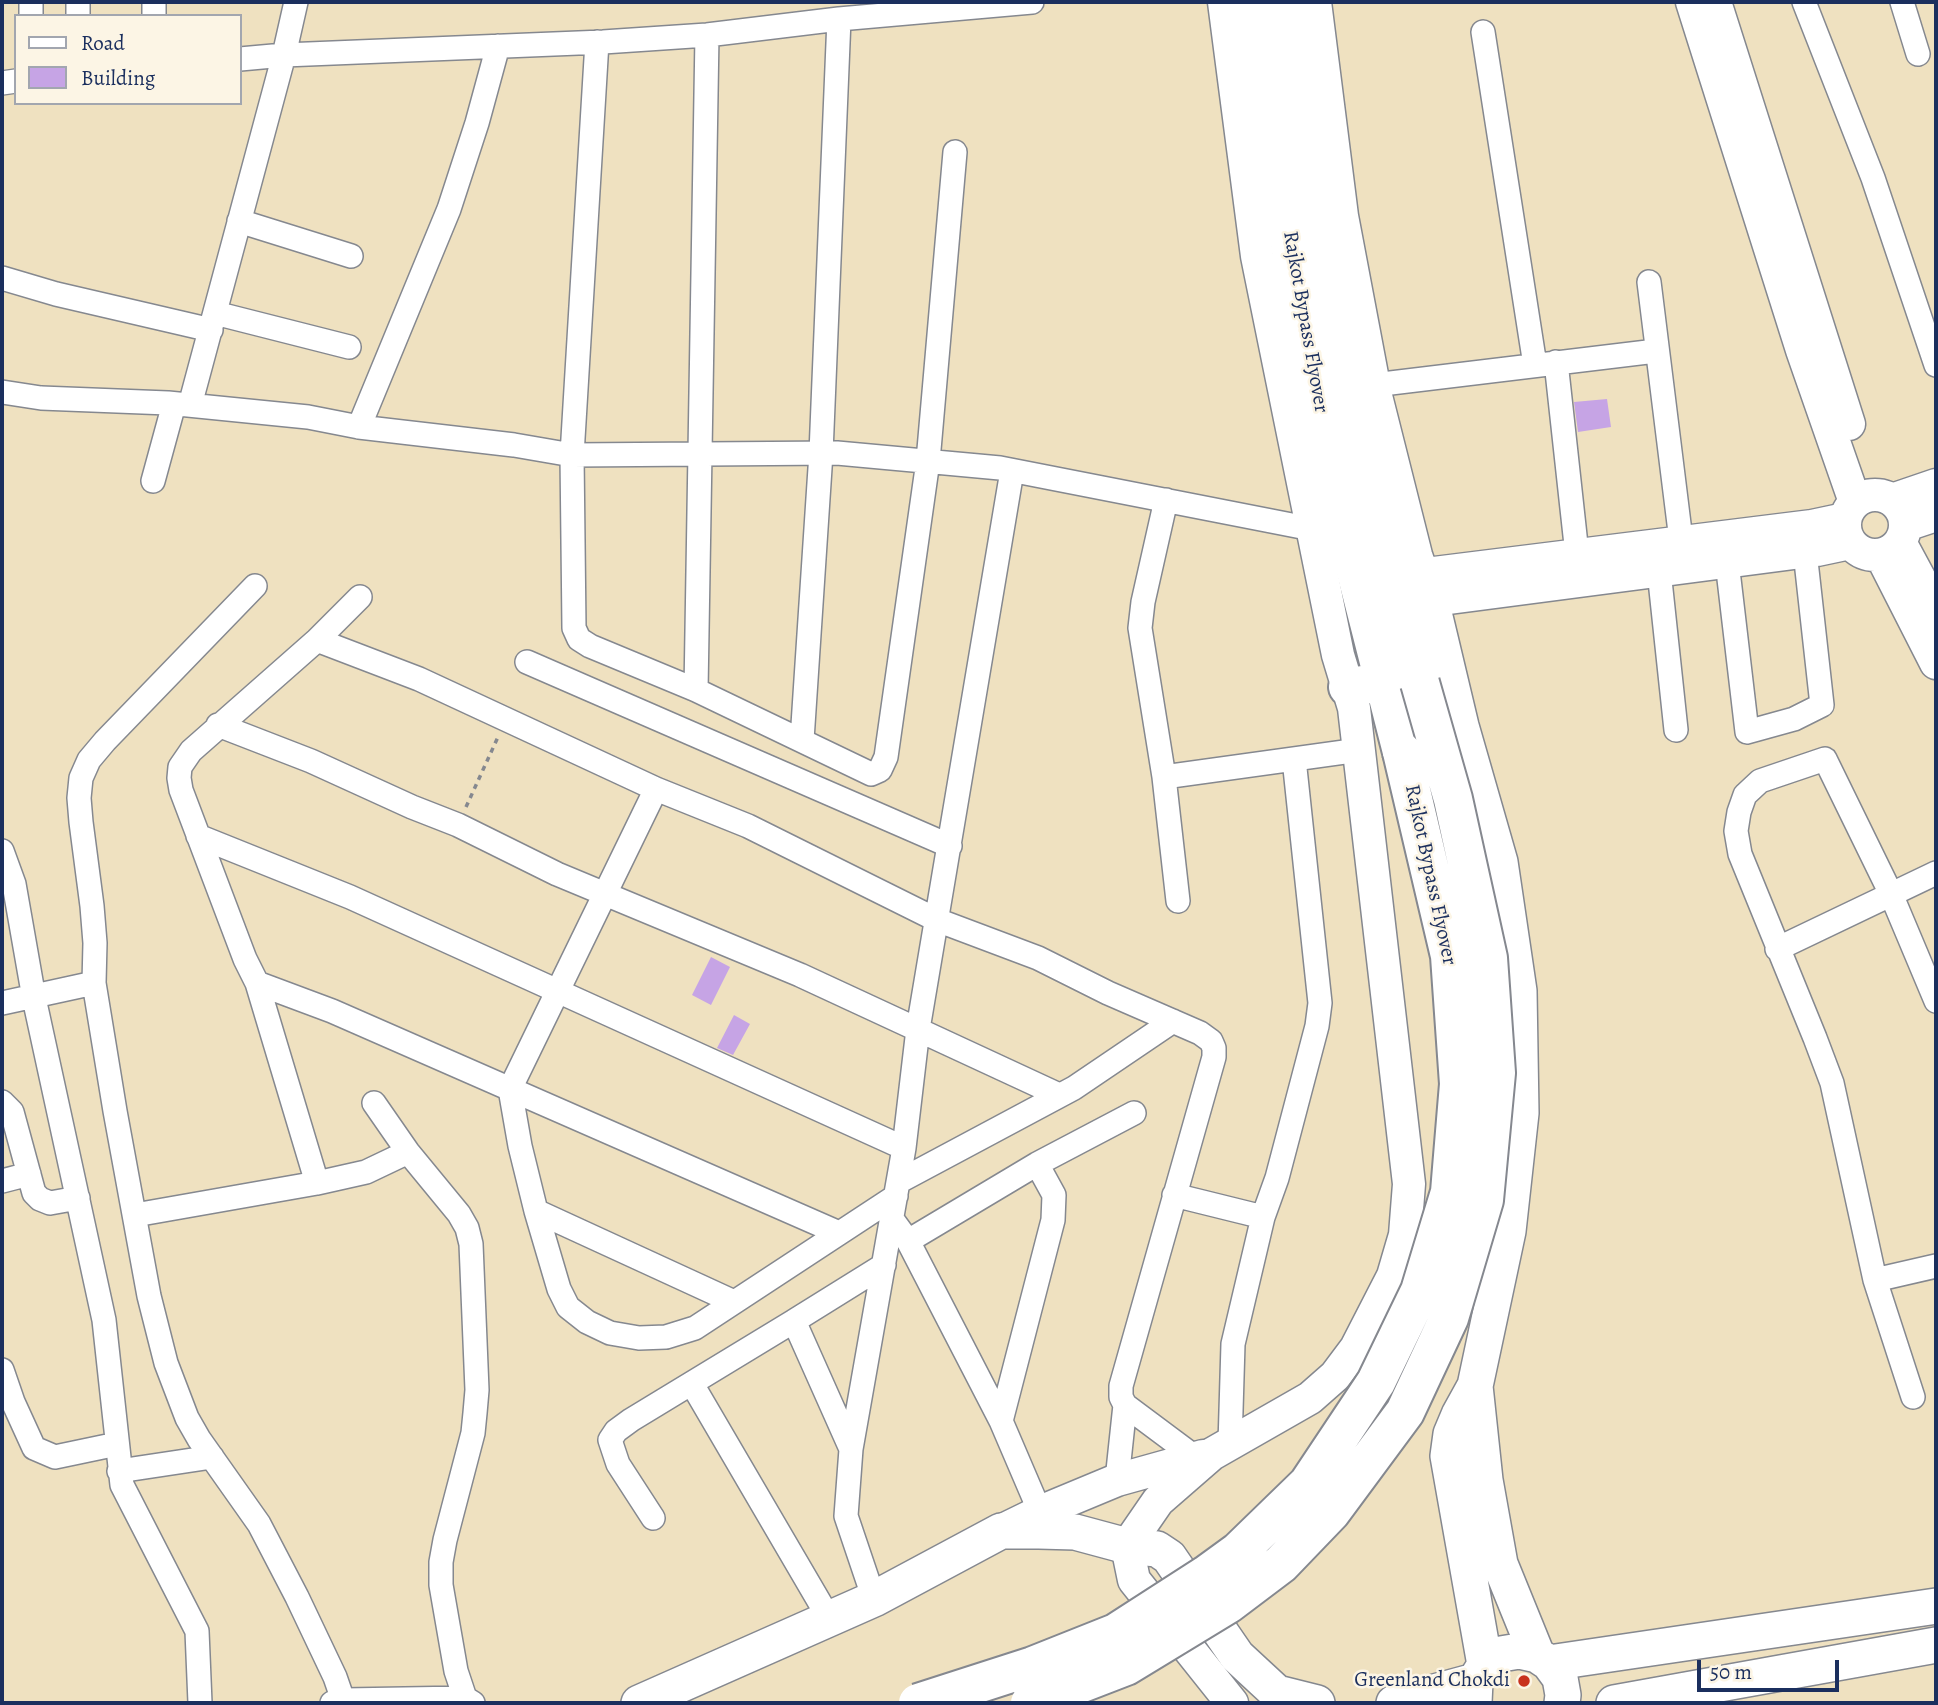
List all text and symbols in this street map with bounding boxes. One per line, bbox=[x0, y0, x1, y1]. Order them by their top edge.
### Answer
legend bbox=[14, 14, 242, 105]
text: Road bbox=[81, 29, 125, 57]
text: Building bbox=[81, 64, 155, 92]
street label: Rajkot Bypass Flyover bbox=[1277, 229, 1333, 415]
street label: Rajkot Bypass Flyover bbox=[1399, 782, 1461, 968]
scale bar bbox=[1700, 1646, 1842, 1690]
text: 50 m bbox=[1710, 1658, 1752, 1686]
place label: Greenland Chokdi bbox=[1354, 1668, 1510, 1694]
marker: Greenland Chokdi bbox=[1516, 1673, 1532, 1689]

